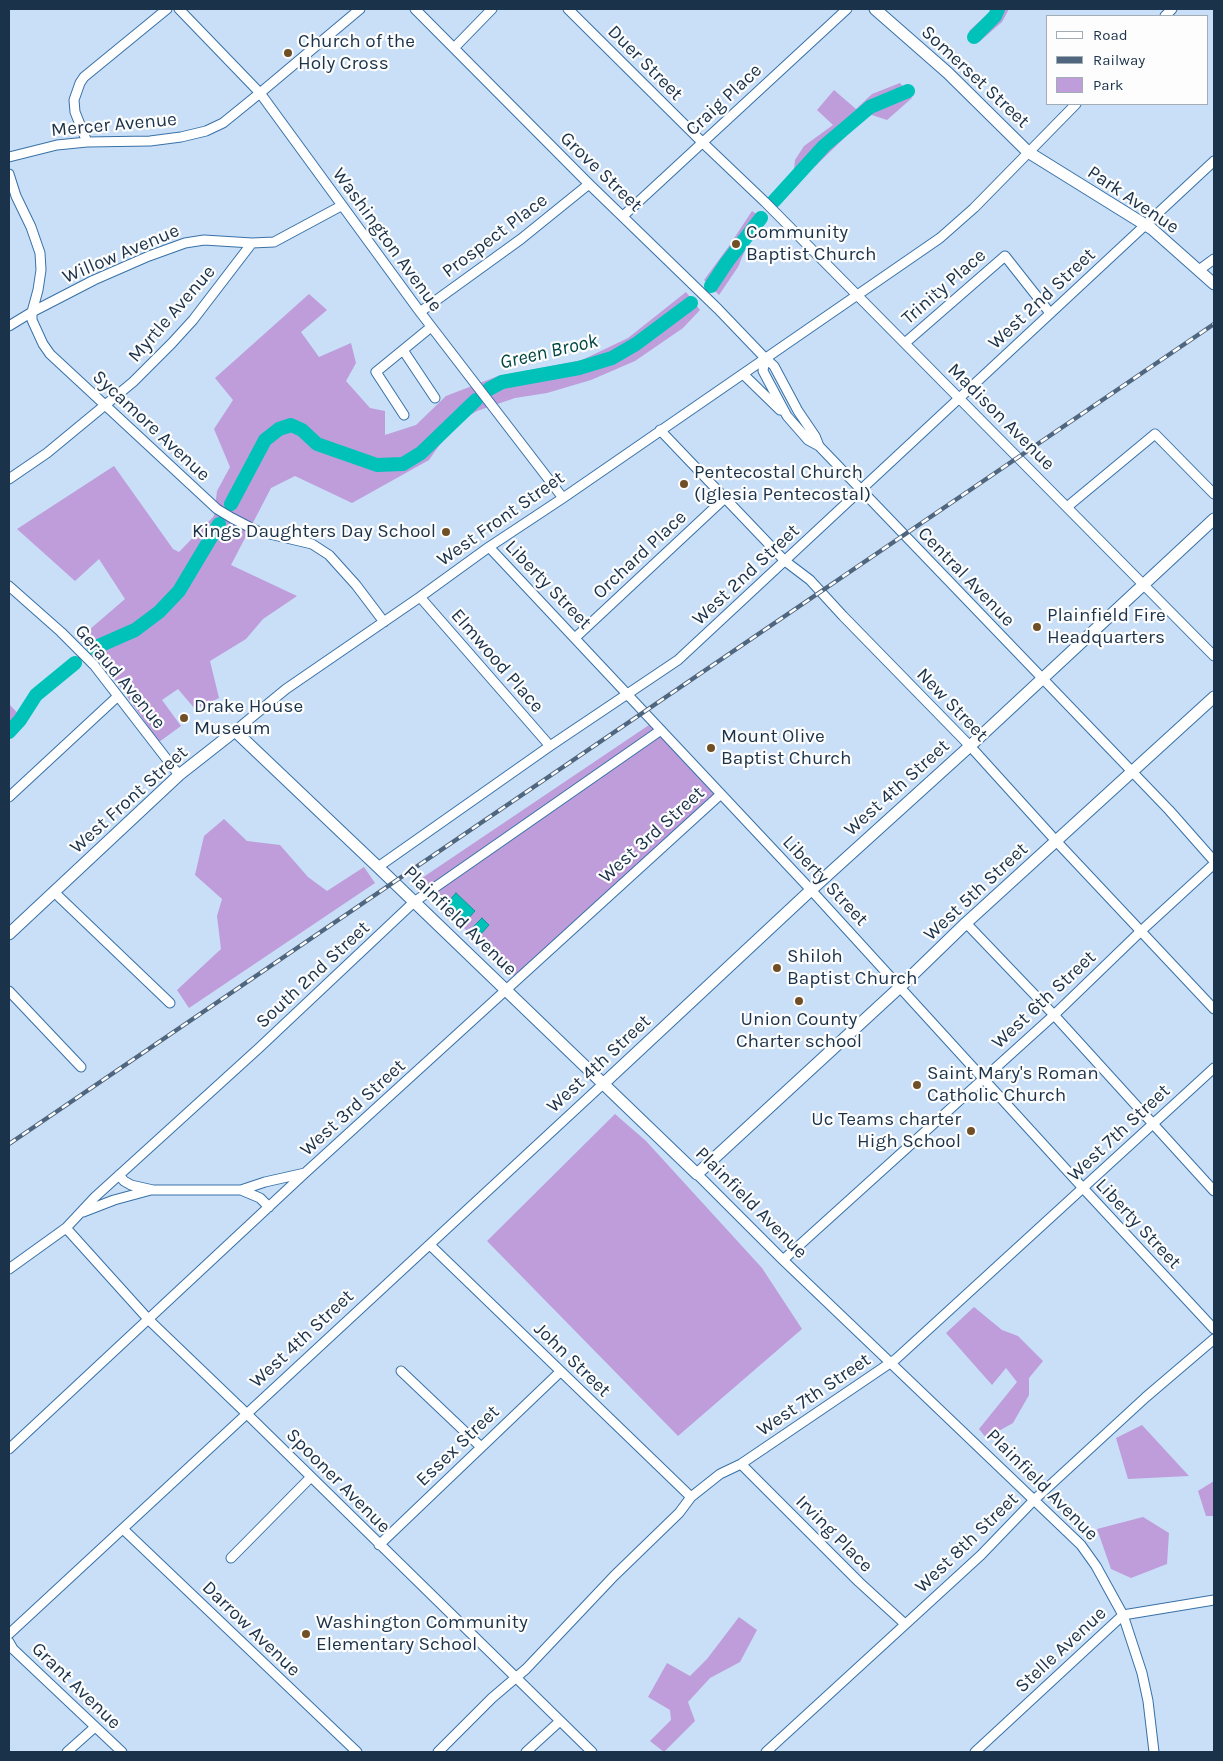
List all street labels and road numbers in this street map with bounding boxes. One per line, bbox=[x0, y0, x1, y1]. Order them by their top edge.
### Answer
street label: Duer Street bbox=[603, 21, 687, 105]
street label: Somerset Street bbox=[916, 21, 1034, 133]
street label: Craig Place bbox=[681, 59, 767, 141]
street label: Mercer Avenue bbox=[50, 108, 178, 142]
street label: Grove Street bbox=[555, 127, 647, 217]
street label: Park Avenue bbox=[1083, 161, 1183, 239]
street label: Washington Avenue bbox=[327, 164, 447, 316]
street label: Prospect Place bbox=[438, 189, 552, 283]
street label: Willow Avenue bbox=[59, 219, 183, 289]
street label: Trinity Place bbox=[897, 244, 991, 330]
street label: West 2nd Street bbox=[984, 244, 1100, 354]
street label: Myrtle Avenue bbox=[124, 261, 220, 367]
street label: Madison Avenue bbox=[943, 359, 1059, 475]
street label: Sycamore Avenue bbox=[87, 366, 215, 486]
street label: West Front Street bbox=[433, 467, 569, 571]
street label: Orchard Place bbox=[589, 506, 691, 604]
street label: West 2nd Street bbox=[688, 520, 804, 630]
street label: Central Avenue bbox=[913, 522, 1019, 632]
street label: Liberty Street bbox=[500, 536, 596, 634]
street label: Elmwood Place bbox=[446, 604, 548, 718]
street label: Geraud Avenue bbox=[70, 620, 170, 734]
street label: New Street bbox=[911, 664, 993, 746]
street label: West 4th Street bbox=[840, 735, 954, 841]
street label: West Front Street bbox=[66, 741, 192, 859]
street label: West 3rd Street bbox=[595, 782, 709, 888]
street label: Liberty Street bbox=[777, 831, 873, 931]
street label: West 5th Street bbox=[919, 838, 1033, 946]
street label: Plainfield Avenue bbox=[398, 861, 522, 981]
street label: South 2nd Street bbox=[252, 917, 374, 1033]
street label: West 6th Street bbox=[987, 946, 1101, 1054]
street label: West 4th Street bbox=[542, 1010, 656, 1118]
street label: West 3rd Street bbox=[296, 1055, 410, 1161]
street label: West 7th Street bbox=[1063, 1080, 1175, 1186]
street label: Plainfield Avenue bbox=[690, 1142, 812, 1264]
street label: Liberty Street bbox=[1090, 1174, 1186, 1274]
street label: West 4th Street bbox=[245, 1285, 359, 1393]
street label: John Street bbox=[529, 1318, 615, 1402]
street label: West 7th Street bbox=[753, 1349, 875, 1441]
street label: Essex Street bbox=[412, 1401, 504, 1491]
street label: Spooner Avenue bbox=[281, 1424, 395, 1538]
street label: Plainfield Avenue bbox=[981, 1424, 1103, 1546]
street label: West 8th Street bbox=[911, 1488, 1023, 1598]
street label: Irving Place bbox=[791, 1491, 877, 1577]
street label: Darrow Avenue bbox=[197, 1576, 305, 1682]
street label: Stelle Avenue bbox=[1011, 1602, 1111, 1698]
street label: Grant Avenue bbox=[27, 1638, 125, 1734]

